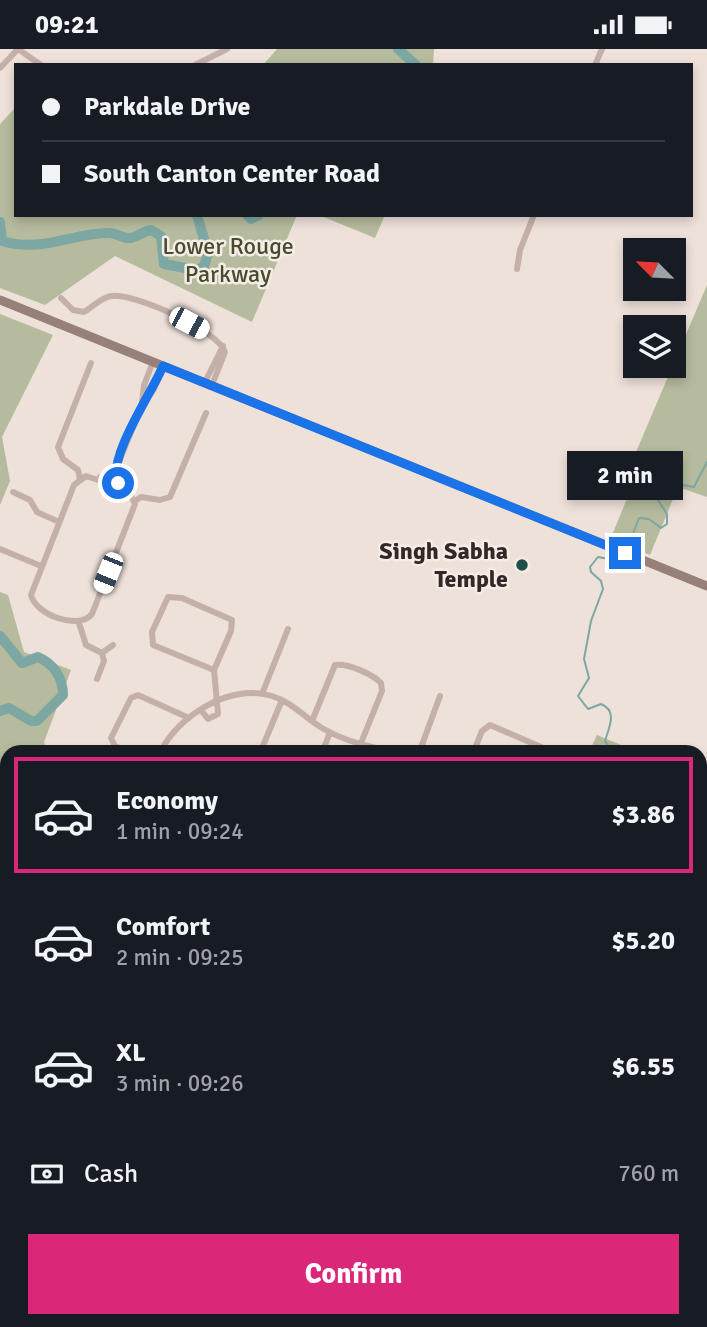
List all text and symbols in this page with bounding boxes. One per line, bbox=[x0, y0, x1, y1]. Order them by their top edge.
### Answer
text: 09:21 bbox=[35, 9, 99, 41]
text: Parkdale Drive bbox=[84, 91, 251, 123]
text: South Canton Center Road bbox=[84, 158, 380, 190]
park label: Lower Rouge Parkway bbox=[162, 231, 294, 289]
north arrow bbox=[623, 238, 686, 301]
map controls bbox=[623, 238, 686, 378]
car bbox=[166, 304, 213, 342]
button: layers bbox=[623, 315, 686, 378]
callout: 2 min bbox=[567, 451, 683, 501]
text: 2 min bbox=[597, 461, 653, 490]
route start bbox=[102, 467, 134, 499]
place label: Singh Sabha Temple bbox=[379, 536, 508, 594]
route end bbox=[609, 537, 641, 569]
car bbox=[91, 550, 126, 596]
marker: Singh Sabha Temple bbox=[514, 557, 530, 573]
icon: car bbox=[32, 784, 95, 847]
text: Economy bbox=[116, 785, 218, 817]
text: $3.86 bbox=[611, 799, 675, 831]
text: 1 min · 09:24 bbox=[116, 817, 244, 846]
icon: car bbox=[32, 910, 95, 973]
text: Comfort bbox=[116, 911, 210, 943]
text: $5.20 bbox=[611, 925, 675, 957]
text: 2 min · 09:25 bbox=[116, 943, 244, 972]
icon: car bbox=[32, 1036, 95, 1099]
text: XL bbox=[116, 1037, 146, 1069]
text: $6.55 bbox=[611, 1051, 675, 1083]
text: 3 min · 09:26 bbox=[116, 1069, 244, 1098]
icon: cash bbox=[28, 1155, 66, 1193]
text: Cash bbox=[84, 1158, 138, 1190]
text: 760 m bbox=[618, 1159, 679, 1188]
button: Confirm bbox=[28, 1234, 679, 1314]

